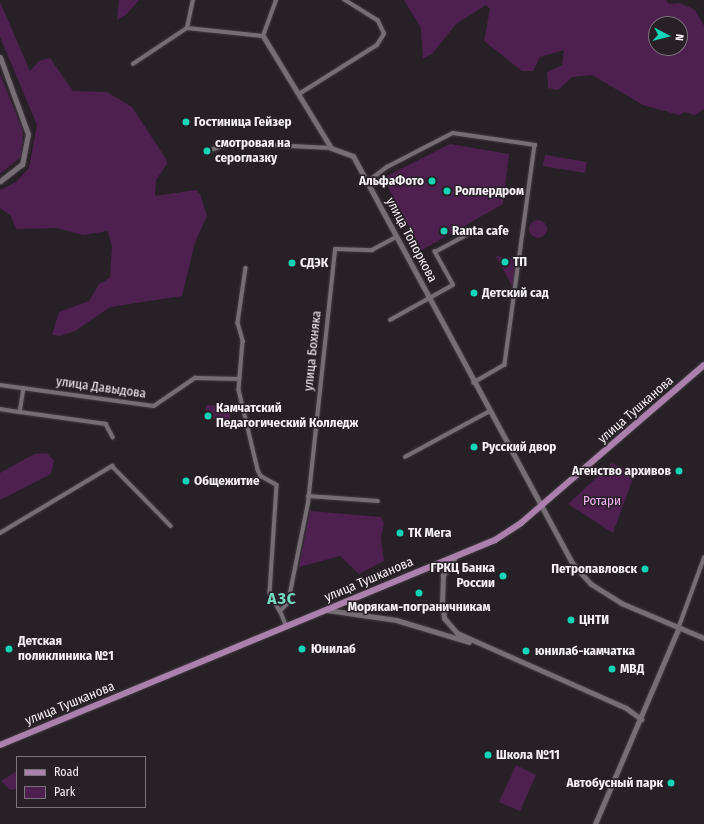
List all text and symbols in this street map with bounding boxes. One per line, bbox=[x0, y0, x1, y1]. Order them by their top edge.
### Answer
north arrow bbox=[648, 16, 688, 56]
text: N bbox=[673, 33, 686, 41]
place label: Гостиница Гейзер bbox=[194, 114, 292, 130]
marker: Гостиница Гейзер bbox=[181, 117, 191, 127]
place label: смотровая на сероглазку bbox=[215, 136, 290, 167]
marker: смотровая на сероглазку bbox=[202, 146, 212, 156]
place label: АльфаФото bbox=[359, 173, 424, 189]
marker: АльфаФото bbox=[427, 176, 437, 186]
place label: Роллердром bbox=[455, 183, 524, 199]
marker: Роллердром bbox=[442, 186, 452, 196]
street label: улица Топоркова bbox=[382, 195, 440, 285]
place label: Ranta cafe bbox=[452, 223, 509, 239]
marker: Ranta cafe bbox=[439, 226, 449, 236]
place label: ТП bbox=[513, 254, 527, 270]
place label: СДЭК bbox=[300, 255, 328, 271]
marker: ТП bbox=[500, 257, 510, 267]
marker: СДЭК bbox=[287, 258, 297, 268]
place label: Детский сад bbox=[482, 285, 548, 301]
marker: Детский сад bbox=[469, 288, 479, 298]
street label: улица Бохняка bbox=[301, 310, 325, 392]
street label: улица Тушканова bbox=[595, 373, 677, 447]
street label: улица Давыдова bbox=[55, 374, 147, 402]
place label: Камчатский Педагогический Колледж bbox=[216, 401, 358, 432]
marker: Камчатский Педагогический Колледж bbox=[203, 411, 213, 421]
place label: Русский двор bbox=[482, 439, 556, 455]
marker: Русский двор bbox=[469, 442, 479, 452]
place label: Агенство архивов bbox=[572, 463, 671, 479]
marker: Агенство архивов bbox=[674, 466, 684, 476]
place label: Общежитие bbox=[194, 473, 260, 489]
marker: Общежитие bbox=[181, 476, 191, 486]
park label: Ротари bbox=[583, 493, 621, 509]
place label: ТК Мега bbox=[408, 525, 452, 541]
marker: ТК Мега bbox=[395, 528, 405, 538]
street label: улица Тушканова bbox=[322, 554, 416, 606]
place label: ГРКЦ Банка России bbox=[430, 561, 495, 592]
place label: Петропавловск bbox=[551, 561, 637, 577]
marker: Петропавловск bbox=[640, 564, 650, 574]
marker: ГРКЦ Банка России bbox=[498, 571, 508, 581]
marker: Морякам-пограничникам bbox=[414, 588, 424, 598]
district label: АЗС bbox=[267, 589, 297, 609]
place label: Морякам-пограничникам bbox=[348, 599, 490, 615]
place label: ЦНТИ bbox=[579, 612, 609, 628]
marker: ЦНТИ bbox=[566, 615, 576, 625]
place label: Детская поликлиника №1 bbox=[18, 634, 114, 665]
place label: Юнилаб bbox=[311, 641, 356, 657]
marker: Детская поликлиника №1 bbox=[3, 643, 15, 655]
marker: Юнилаб bbox=[296, 643, 308, 655]
place label: юнилаб-камчатка bbox=[535, 643, 635, 659]
marker: юнилаб-камчатка bbox=[520, 645, 532, 657]
place label: МВД bbox=[620, 661, 644, 677]
marker: МВД bbox=[607, 664, 617, 674]
street label: улица Тушканова bbox=[23, 679, 117, 729]
place label: Школа №11 bbox=[496, 747, 560, 763]
marker: Школа №11 bbox=[483, 750, 493, 760]
legend bbox=[16, 756, 146, 808]
text: Road bbox=[54, 765, 79, 779]
place label: Автобусный парк bbox=[566, 775, 663, 791]
marker: Автобусный парк bbox=[666, 778, 676, 788]
text: Park bbox=[54, 785, 75, 799]

